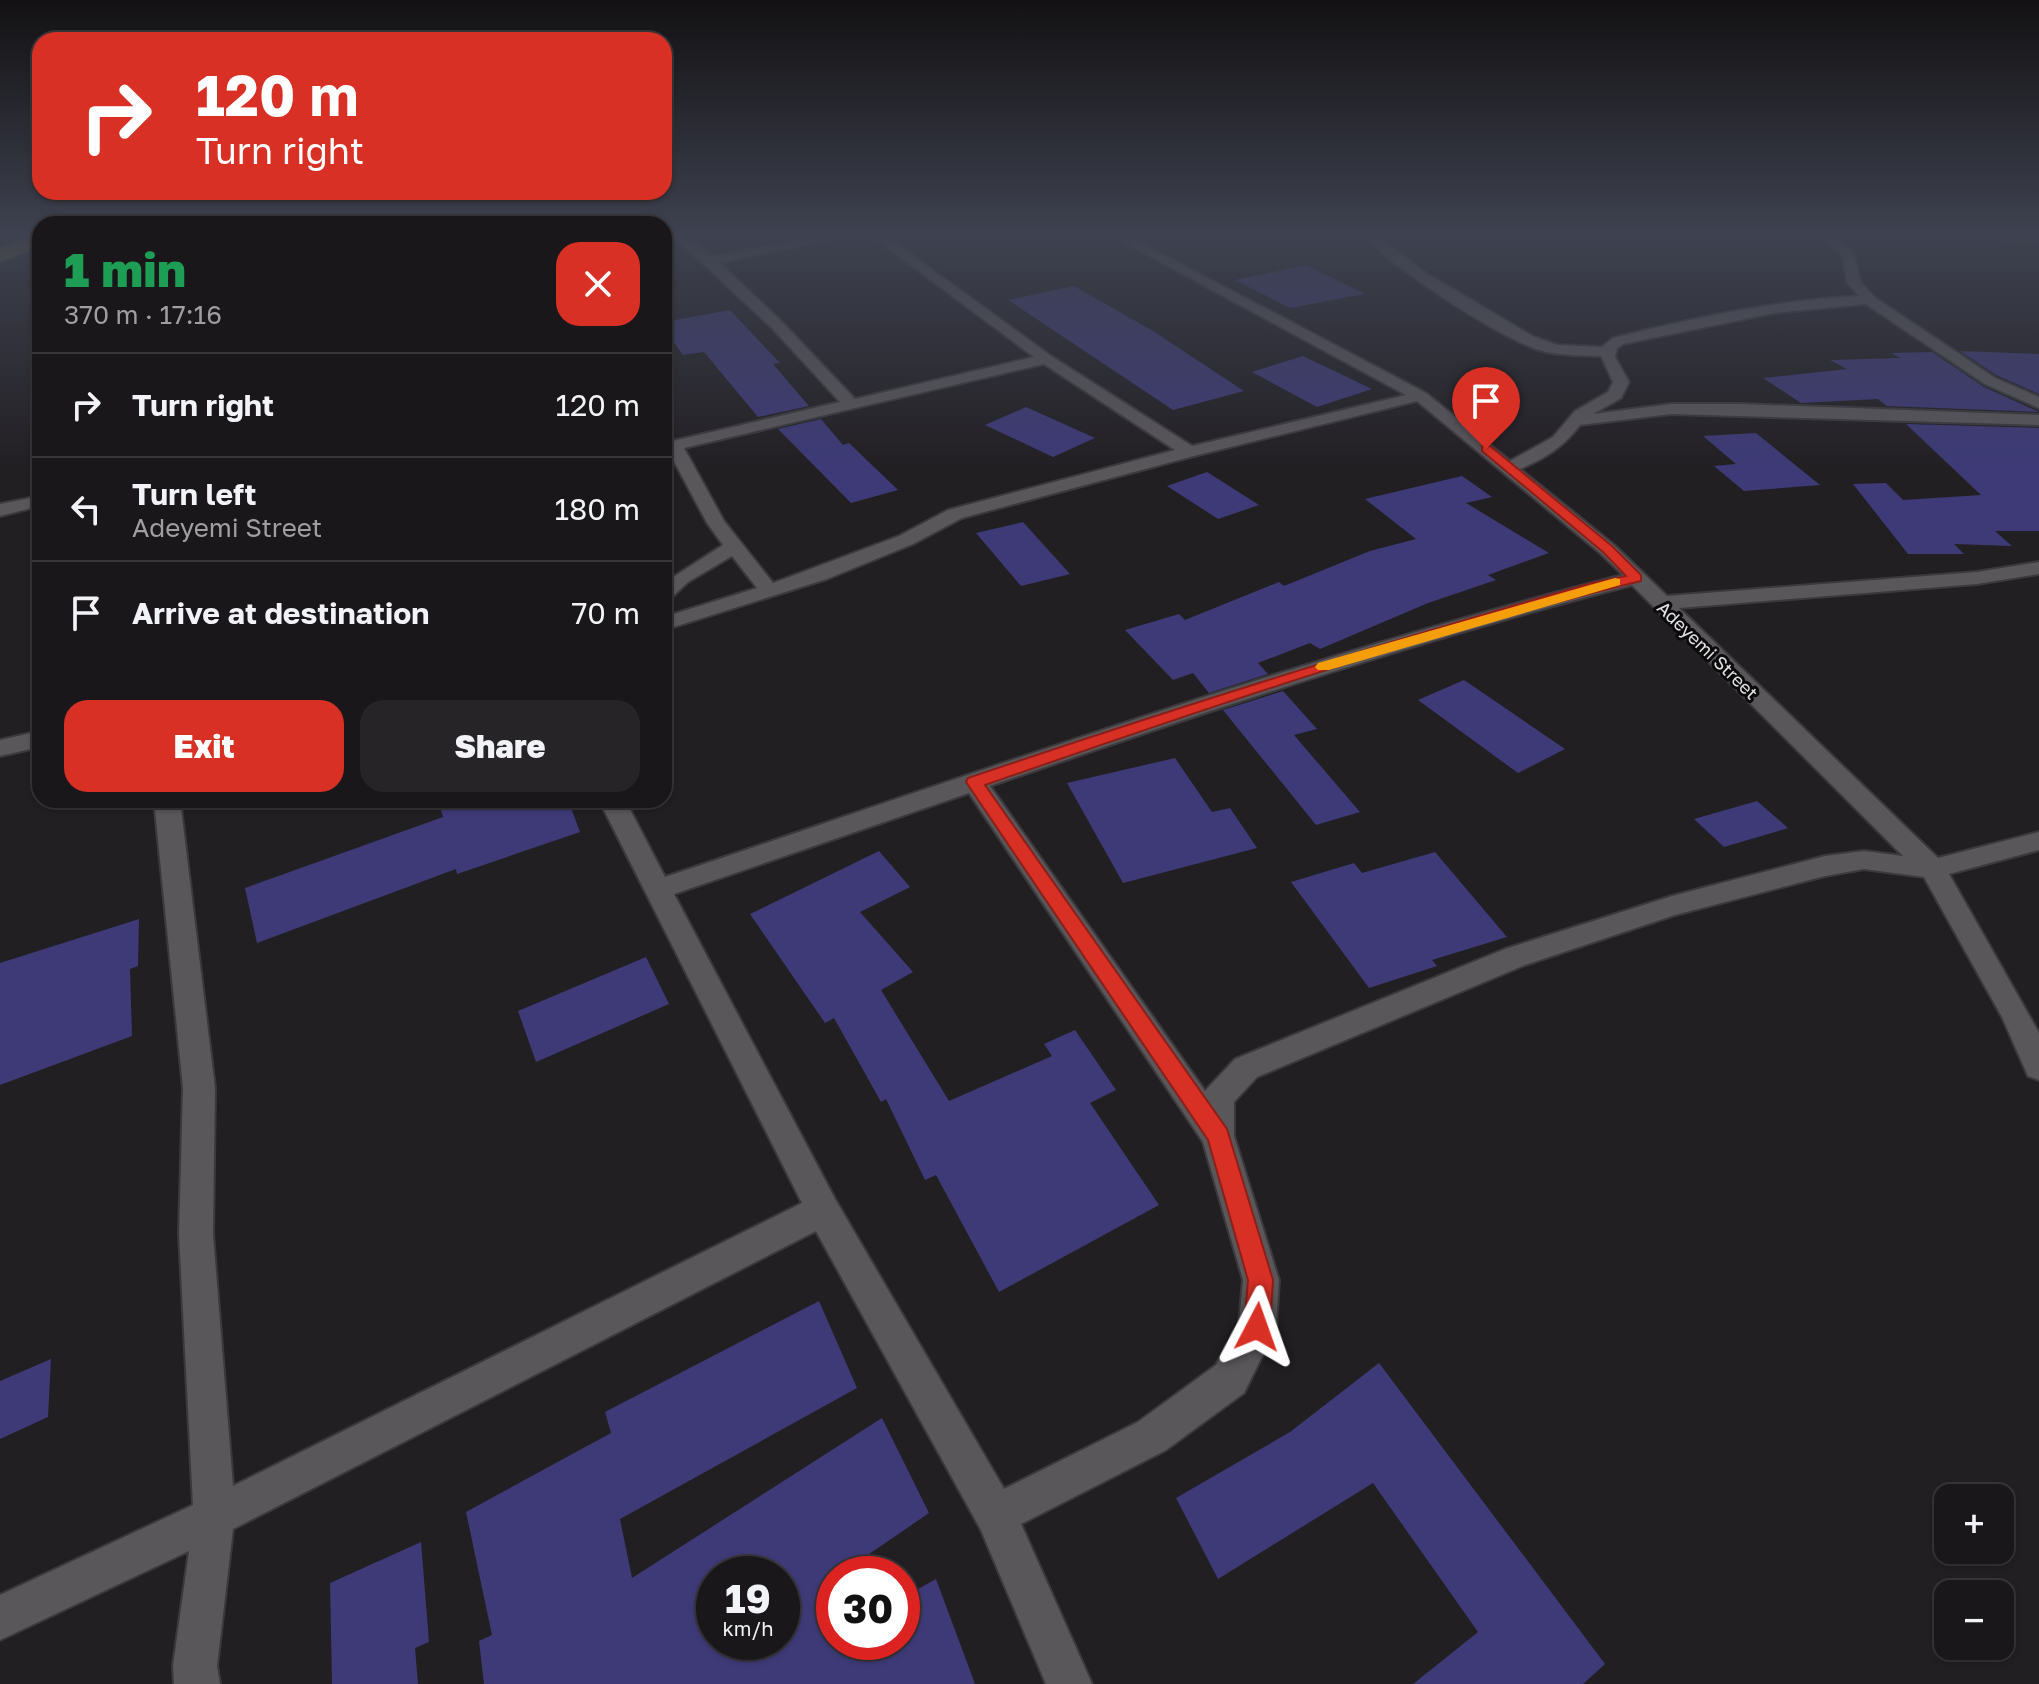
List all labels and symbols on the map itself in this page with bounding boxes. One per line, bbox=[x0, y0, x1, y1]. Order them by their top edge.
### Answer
pin bbox=[1452, 367, 1520, 449]
street label: Adeyemi Street bbox=[1653, 596, 1763, 704]
position arrow bbox=[1215, 1285, 1299, 1369]
speed limit sign: 30 bbox=[816, 1556, 920, 1660]

